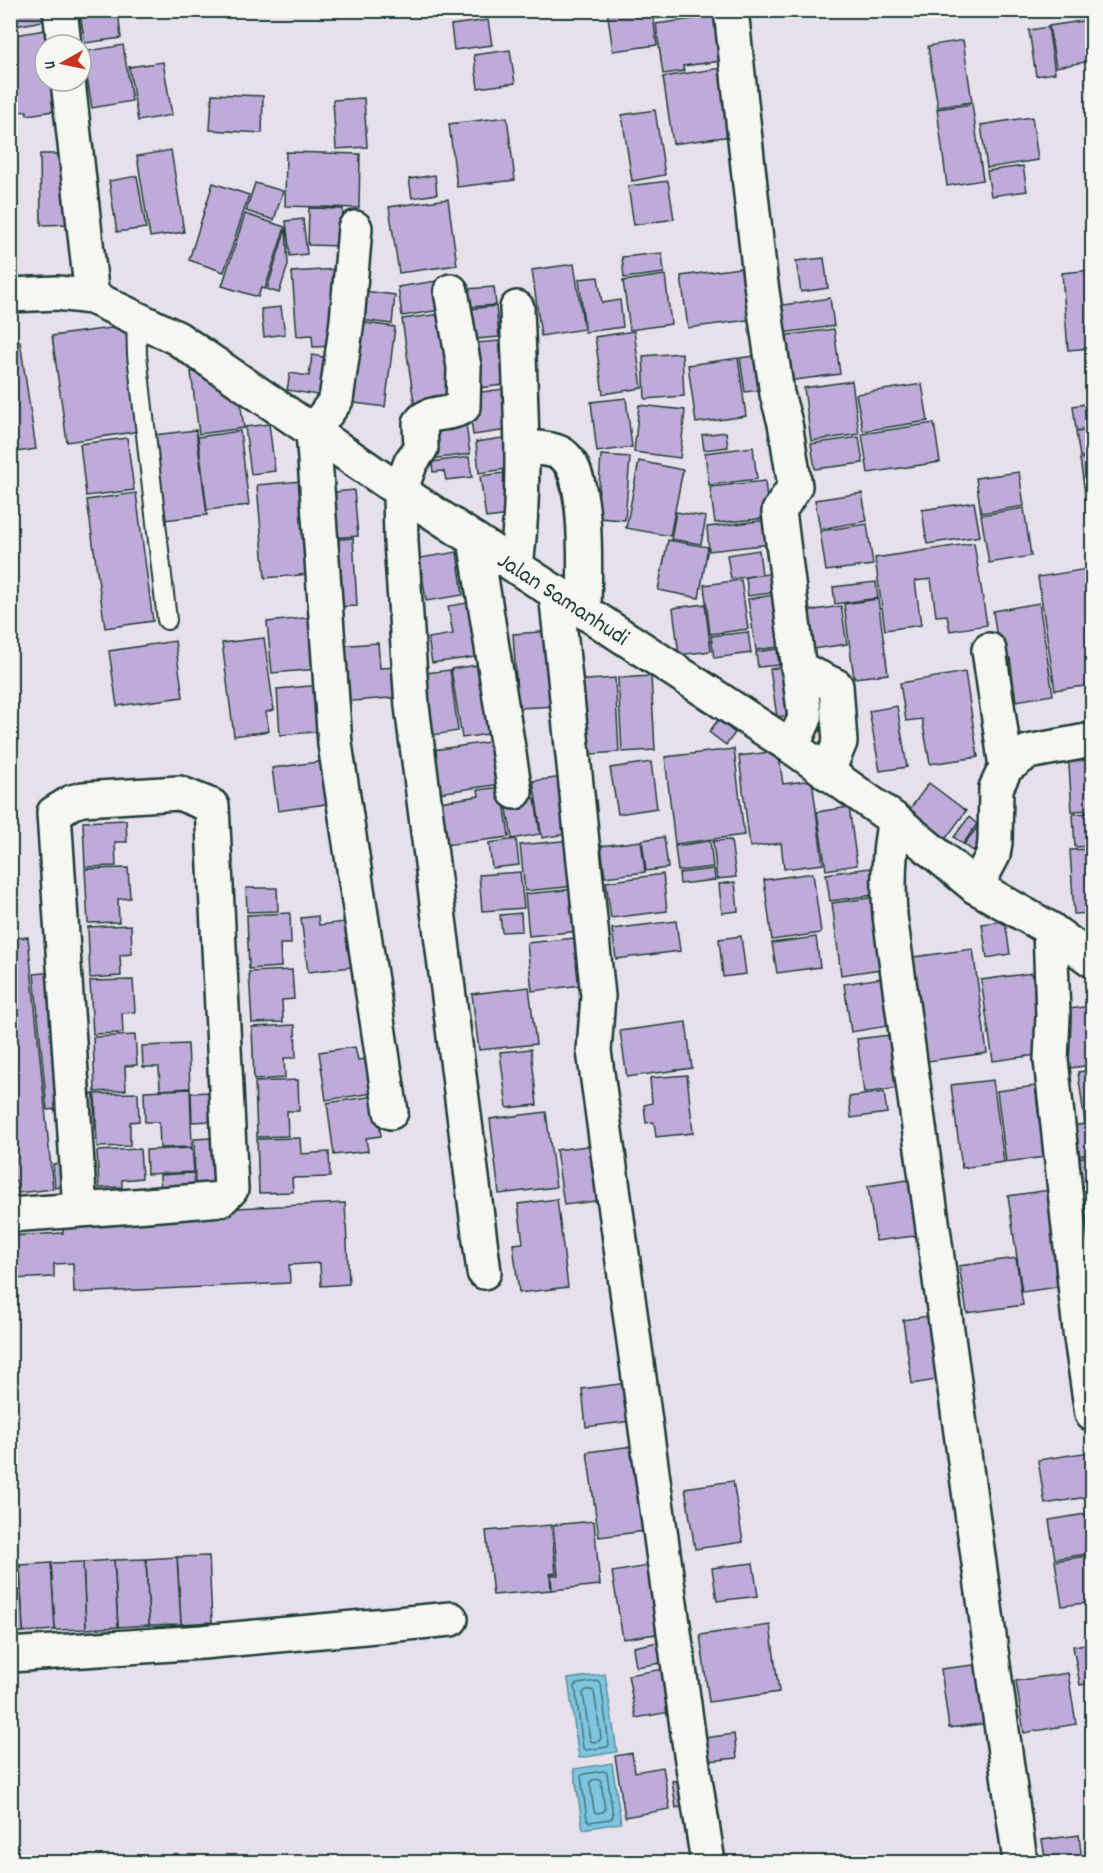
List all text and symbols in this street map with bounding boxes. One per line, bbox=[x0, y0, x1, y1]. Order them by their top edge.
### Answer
north arrow bbox=[33, 33, 93, 93]
text: U bbox=[39, 59, 63, 71]
street label: Jalan Samanhudi bbox=[490, 545, 635, 656]

